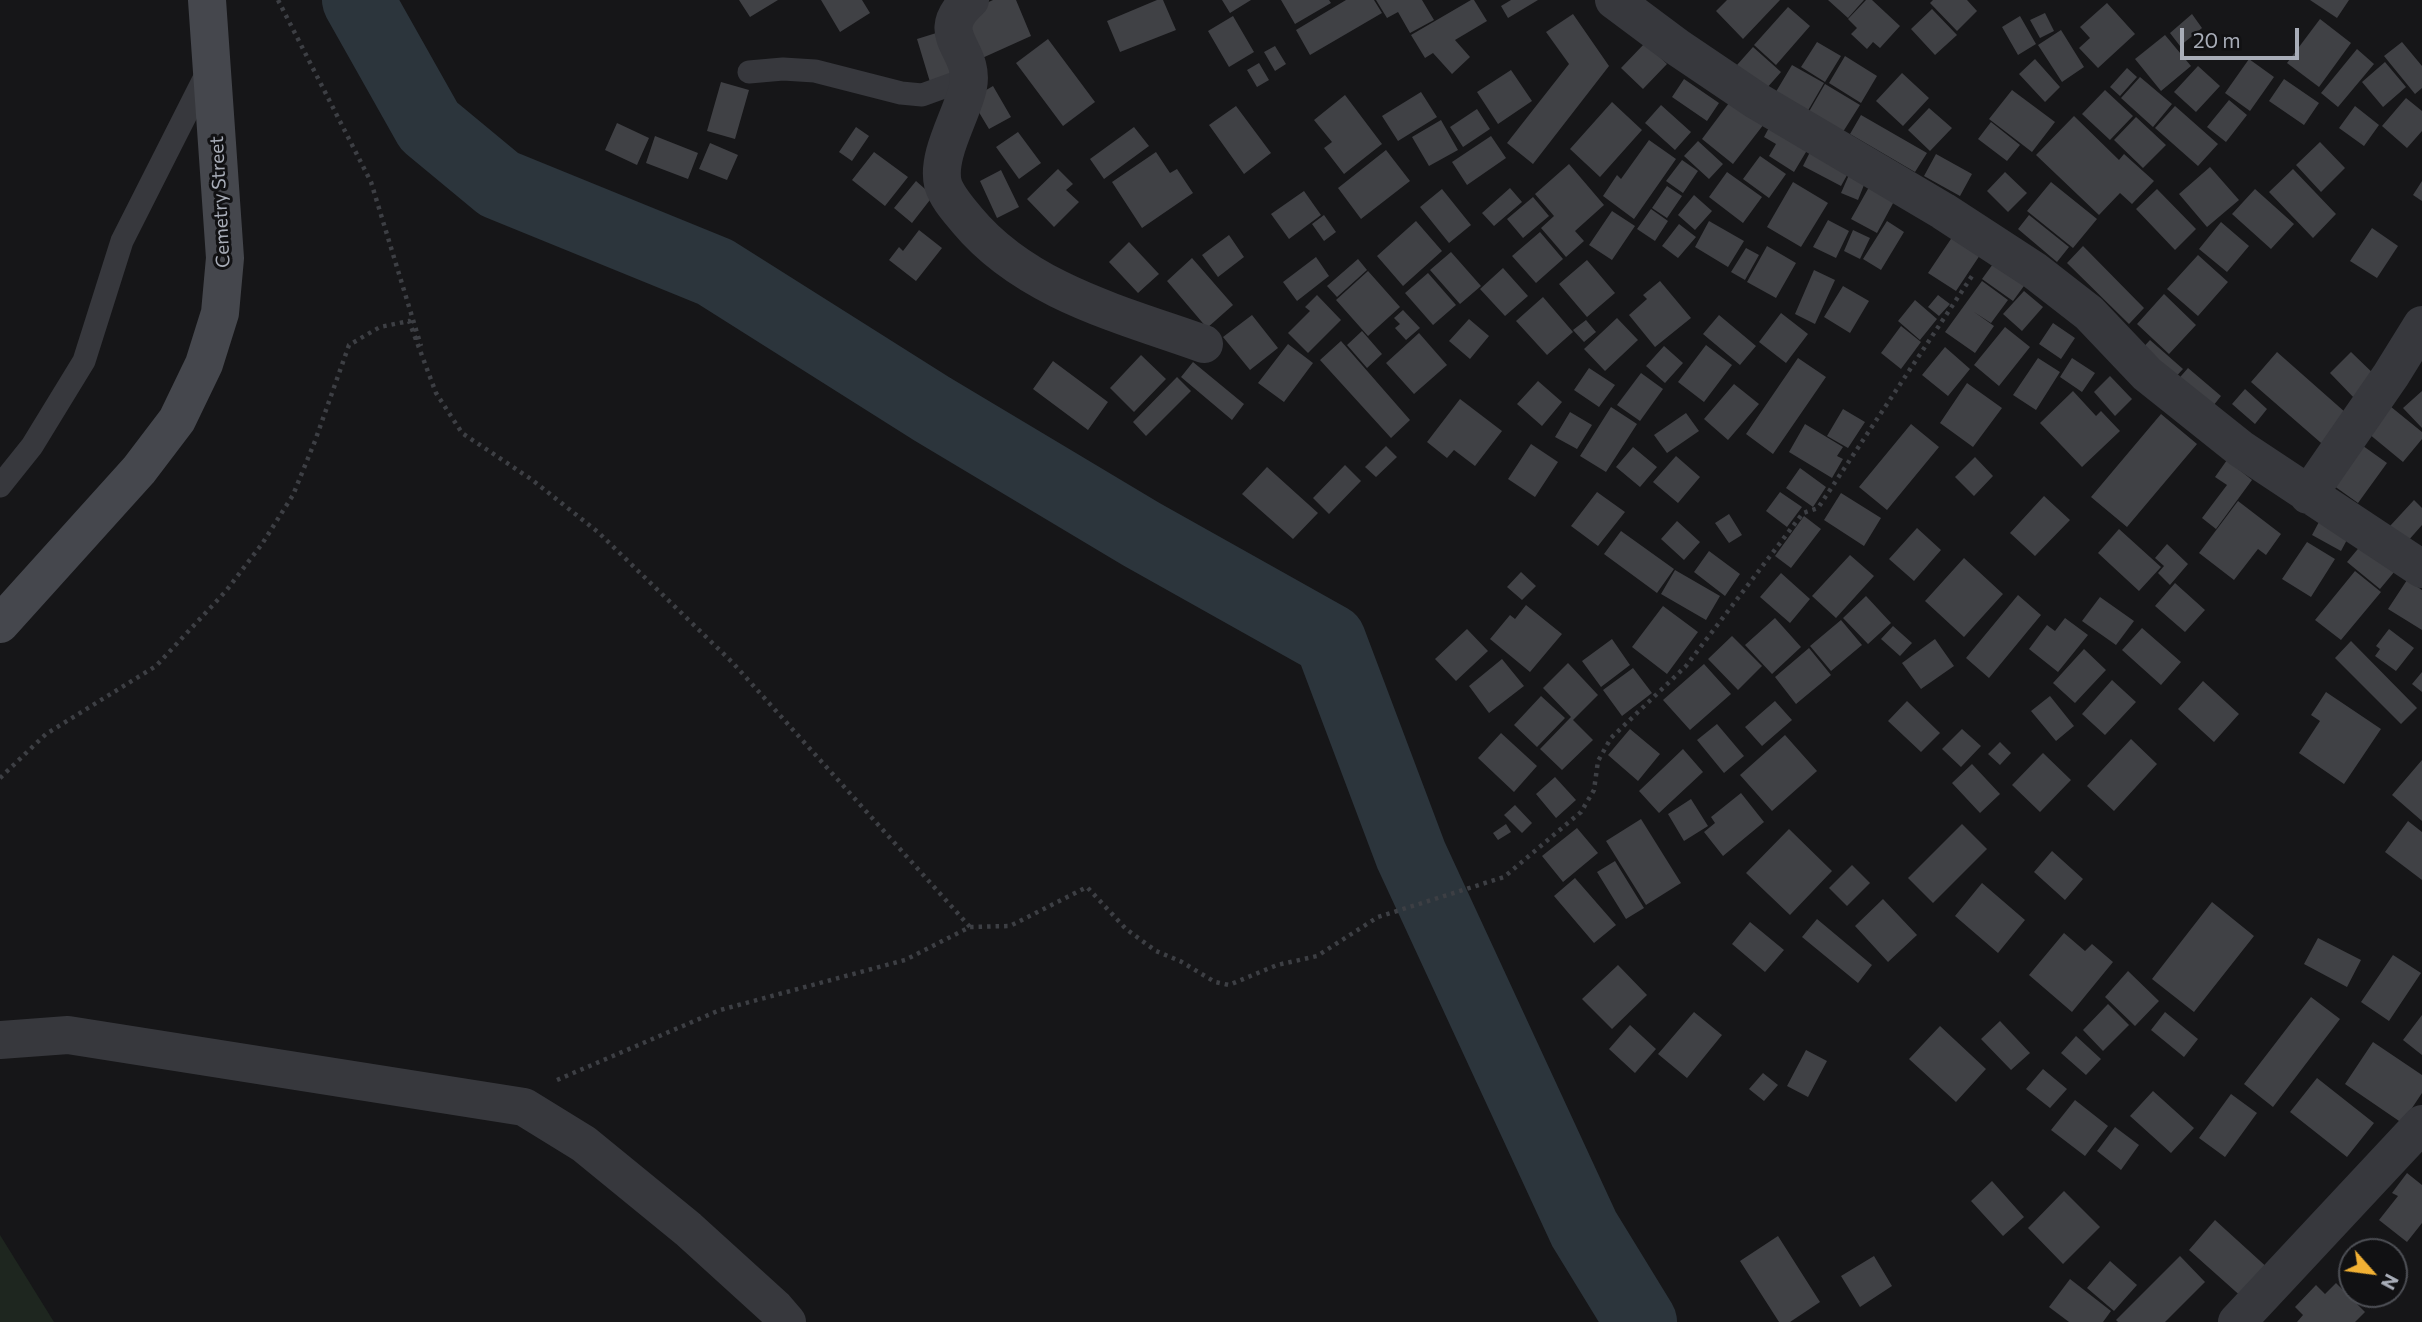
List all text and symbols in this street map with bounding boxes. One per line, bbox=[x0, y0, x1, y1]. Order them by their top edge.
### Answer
scale bar bbox=[2184, 14, 2303, 58]
text: 20 m bbox=[2193, 27, 2241, 52]
street label: Cemetry Street bbox=[205, 135, 235, 269]
north arrow bbox=[2338, 1238, 2408, 1308]
text: N bbox=[2377, 1270, 2404, 1294]

